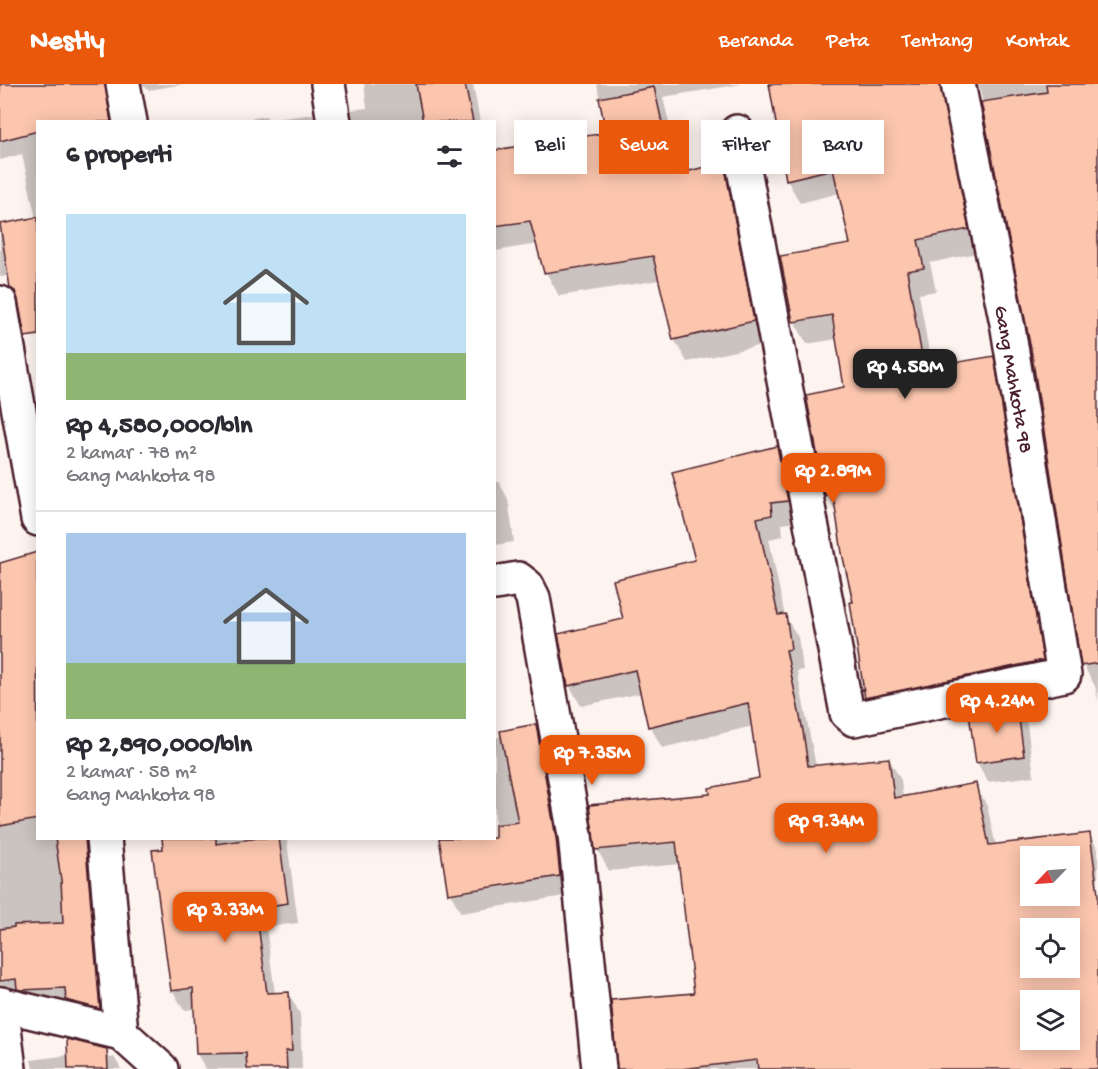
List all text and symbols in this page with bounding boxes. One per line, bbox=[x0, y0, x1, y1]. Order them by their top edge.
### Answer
text: Nestly bbox=[30, 26, 104, 59]
text: Beranda bbox=[719, 30, 793, 55]
text: Peta bbox=[826, 30, 869, 55]
text: Tentang bbox=[902, 30, 973, 55]
text: Kontak bbox=[1006, 30, 1068, 55]
chip: Beli bbox=[514, 120, 587, 174]
chip: Sewa bbox=[599, 120, 689, 174]
chip: Filter bbox=[701, 120, 790, 174]
chip: Baru bbox=[802, 120, 884, 174]
icon: filters bbox=[433, 140, 466, 173]
text: 6 properti bbox=[66, 141, 173, 172]
icon: home bbox=[212, 253, 320, 361]
street label: Gang Mahkota 98 bbox=[987, 304, 1036, 455]
pin: Rp 4.58M bbox=[843, 349, 967, 400]
text: Rp 4.58M bbox=[867, 357, 943, 380]
text: Rp 4,580,000/bln bbox=[66, 412, 252, 443]
text: 2 kamar · 78 m² bbox=[66, 443, 197, 466]
pin: Rp 2.89M bbox=[771, 453, 895, 504]
text: Rp 2.89M bbox=[795, 461, 871, 484]
text: Gang Mahkota 98 bbox=[66, 466, 215, 489]
icon: home bbox=[212, 572, 320, 680]
pin: Rp 4.24M bbox=[935, 683, 1059, 734]
text: Rp 4.24M bbox=[960, 691, 1034, 714]
text: Rp 2,890,000/bln bbox=[66, 731, 252, 762]
pin: Rp 7.35M bbox=[530, 735, 654, 786]
text: Rp 7.35M bbox=[554, 743, 630, 766]
text: 2 kamar · 58 m² bbox=[66, 762, 197, 785]
text: Gang Mahkota 98 bbox=[66, 785, 215, 808]
pin: Rp 9.34M bbox=[764, 803, 888, 854]
text: Rp 9.34M bbox=[788, 811, 864, 834]
north arrow bbox=[1020, 846, 1080, 906]
map controls bbox=[1020, 846, 1080, 1050]
pin: Rp 3.33M bbox=[163, 892, 287, 943]
text: Rp 3.33M bbox=[187, 900, 263, 923]
button: locate bbox=[1020, 918, 1080, 978]
button: layers bbox=[1020, 990, 1080, 1050]

